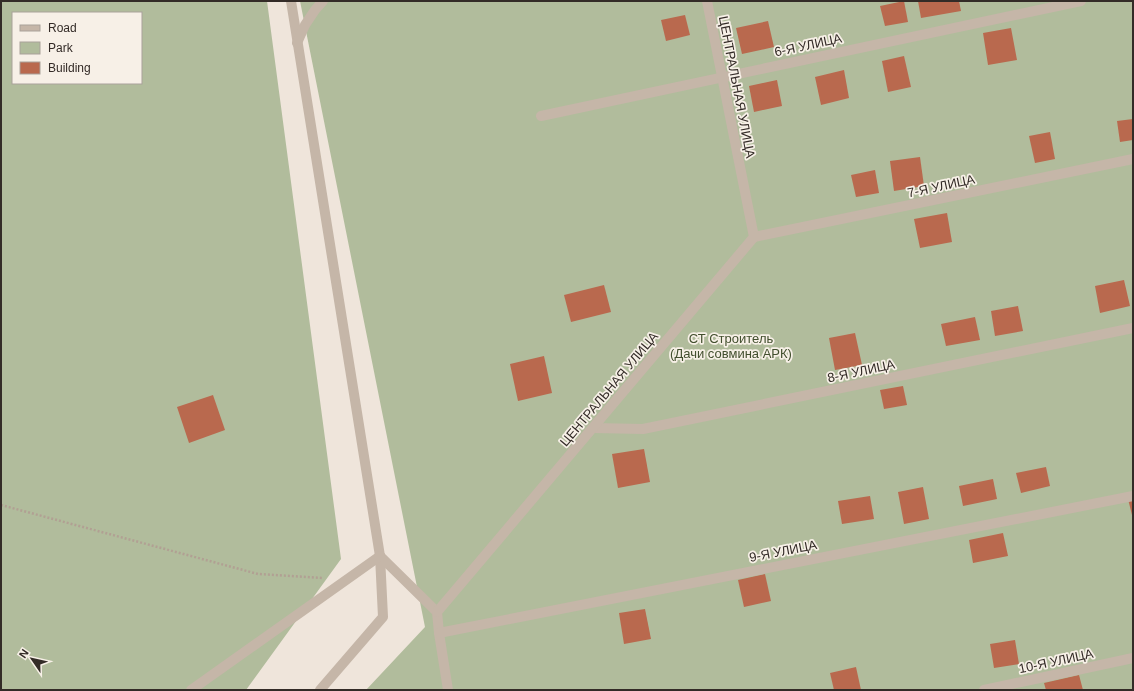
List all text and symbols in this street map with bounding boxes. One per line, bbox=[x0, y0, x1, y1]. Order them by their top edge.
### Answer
legend bbox=[12, 12, 142, 84]
street label: ЦЕНТРАЛЬНАЯ УЛИЦА bbox=[716, 15, 758, 160]
text: Road bbox=[48, 21, 77, 35]
street label: 6-Я УЛИЦА bbox=[773, 30, 843, 59]
text: Park bbox=[48, 41, 74, 55]
text: Building bbox=[48, 61, 91, 75]
street label: 7-Я УЛИЦА bbox=[906, 171, 976, 200]
street label: ЦЕНТРАЛЬНАЯ УЛИЦА bbox=[557, 329, 661, 449]
park label: СТ Строитель (Дачи совмина АРК) bbox=[670, 331, 792, 361]
street label: 8-Я УЛИЦА bbox=[826, 356, 896, 385]
street label: 9-Я УЛИЦА bbox=[748, 537, 818, 565]
north arrow bbox=[12, 639, 52, 679]
street label: 10-Я УЛИЦА bbox=[1017, 646, 1095, 676]
text: N bbox=[17, 647, 31, 660]

